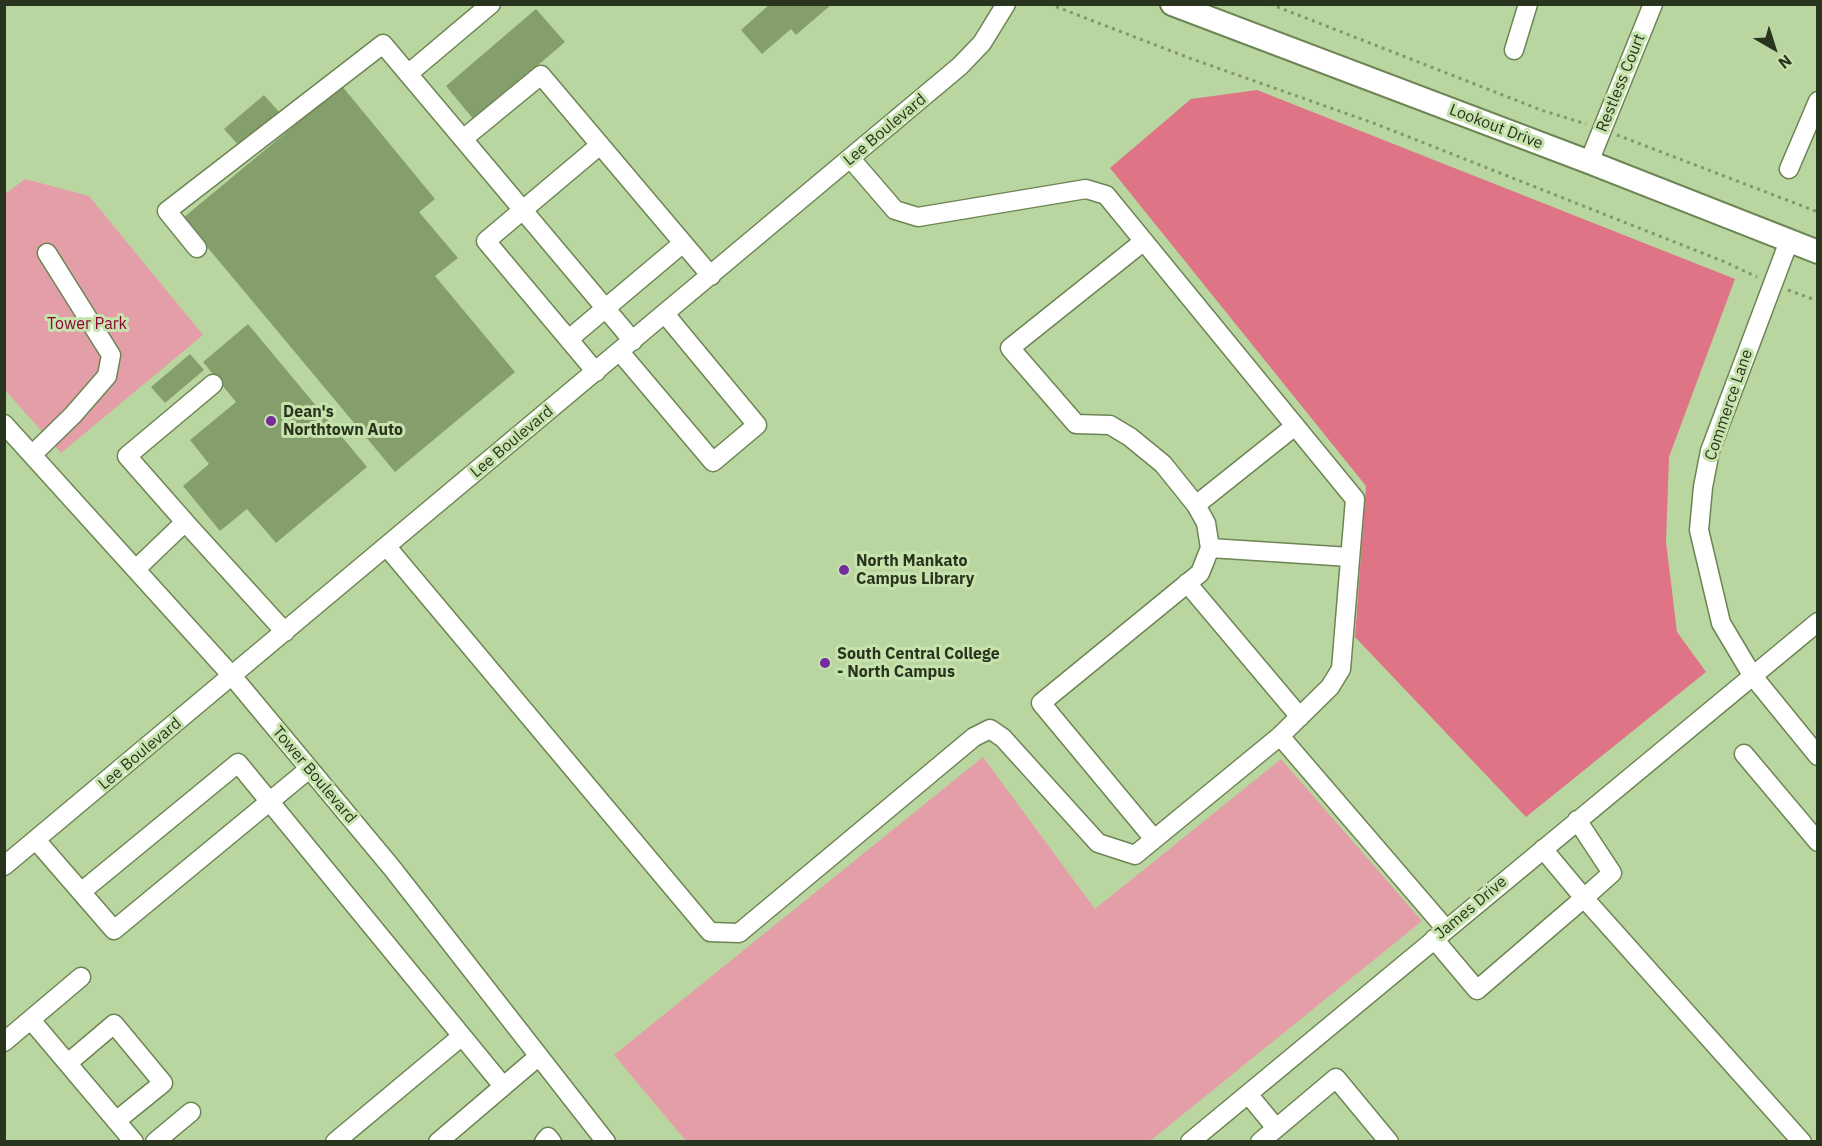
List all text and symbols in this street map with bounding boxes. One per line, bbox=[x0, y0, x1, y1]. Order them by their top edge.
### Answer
north arrow bbox=[1744, 18, 1804, 78]
street label: Restless Court bbox=[1593, 31, 1649, 135]
text: N bbox=[1775, 51, 1796, 73]
street label: Lee Boulevard bbox=[840, 90, 930, 170]
street label: Lookout Drive bbox=[1447, 100, 1545, 154]
park label: Tower Park bbox=[47, 314, 127, 334]
street label: Commerce Lane bbox=[1701, 347, 1757, 463]
place label: Dean's Northtown Auto bbox=[283, 402, 403, 440]
street label: Lee Boulevard bbox=[467, 402, 557, 482]
marker: Dean's Northtown Auto bbox=[264, 414, 278, 428]
place label: North Mankato Campus Library bbox=[856, 551, 974, 589]
marker: North Mankato Campus Library bbox=[837, 563, 851, 577]
place label: South Central College - North Campus bbox=[837, 644, 1000, 682]
marker: South Central College - North Campus bbox=[818, 656, 832, 670]
street label: Lee Boulevard bbox=[95, 714, 185, 794]
street label: Tower Boulevard bbox=[268, 723, 360, 827]
street label: James Drive bbox=[1431, 872, 1511, 944]

